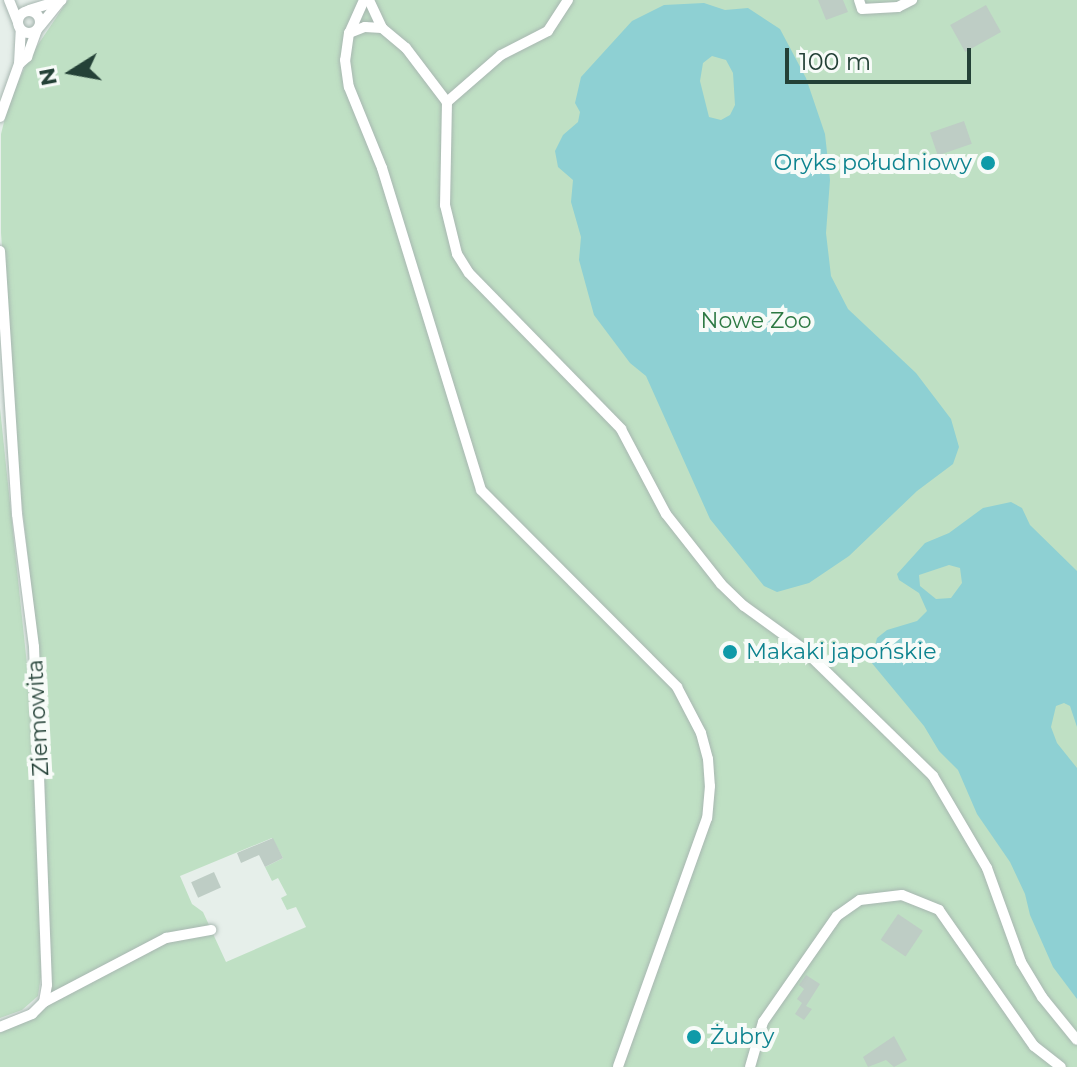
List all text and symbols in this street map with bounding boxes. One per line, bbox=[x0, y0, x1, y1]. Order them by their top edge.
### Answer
north arrow bbox=[32, 32, 112, 112]
scale bar bbox=[789, 32, 975, 82]
text: 100 m bbox=[799, 47, 871, 76]
text: N bbox=[33, 65, 63, 88]
place label: Oryks południowy bbox=[774, 150, 972, 176]
marker: Oryks południowy bbox=[979, 154, 997, 172]
park label: Nowe Zoo bbox=[701, 308, 811, 334]
place label: Makaki japońskie bbox=[746, 639, 936, 665]
marker: Makaki japońskie bbox=[721, 643, 739, 661]
street label: Ziemowita bbox=[22, 659, 54, 777]
place label: Żubry bbox=[710, 1024, 774, 1050]
marker: Żubry bbox=[685, 1028, 703, 1046]

